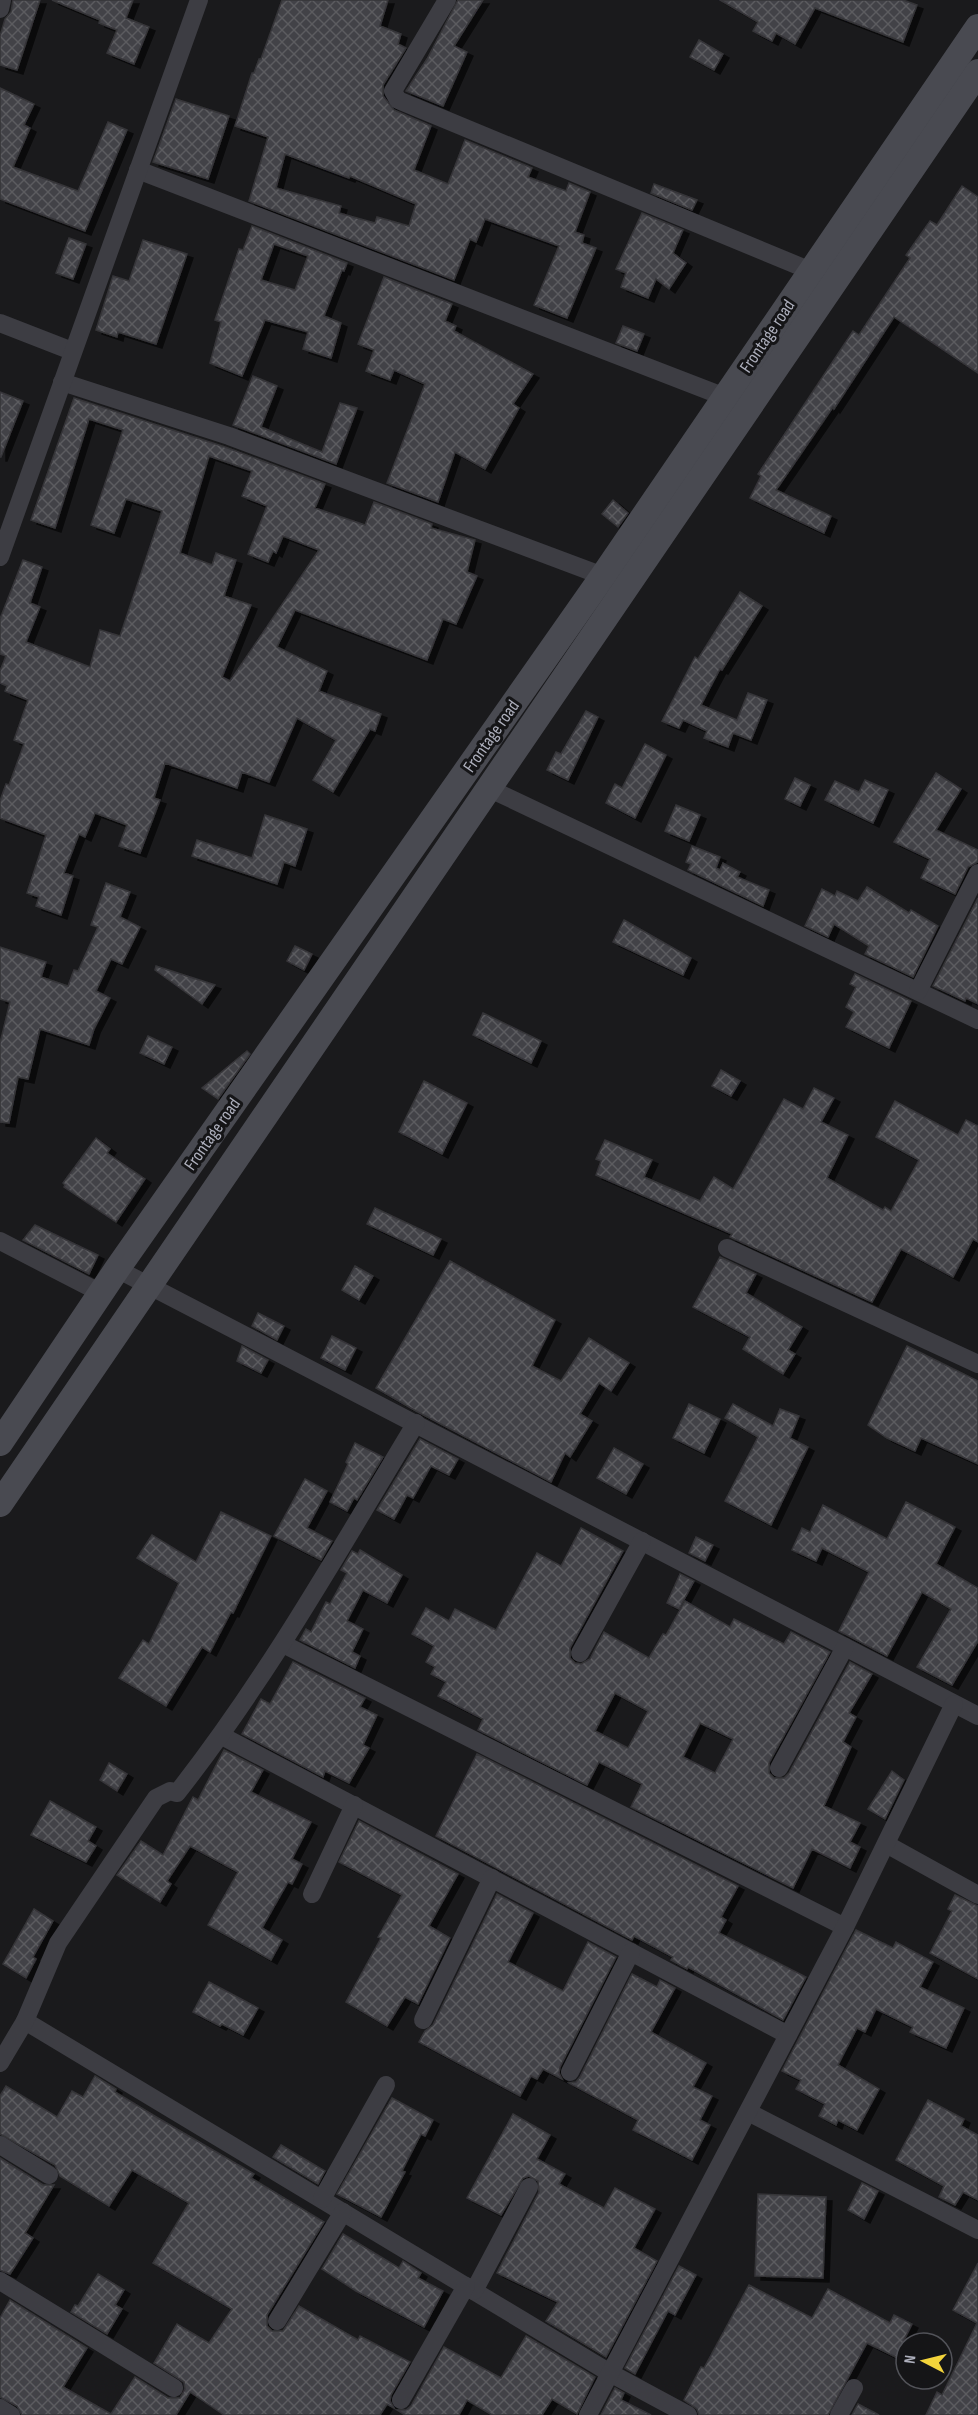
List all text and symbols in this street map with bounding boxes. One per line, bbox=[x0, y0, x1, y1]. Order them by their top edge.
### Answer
street label: Frontage road bbox=[735, 296, 799, 377]
street label: Frontage road bbox=[459, 696, 524, 776]
street label: Frontage road bbox=[180, 1094, 245, 1174]
north arrow bbox=[894, 2331, 954, 2391]
text: N bbox=[901, 2354, 921, 2365]

